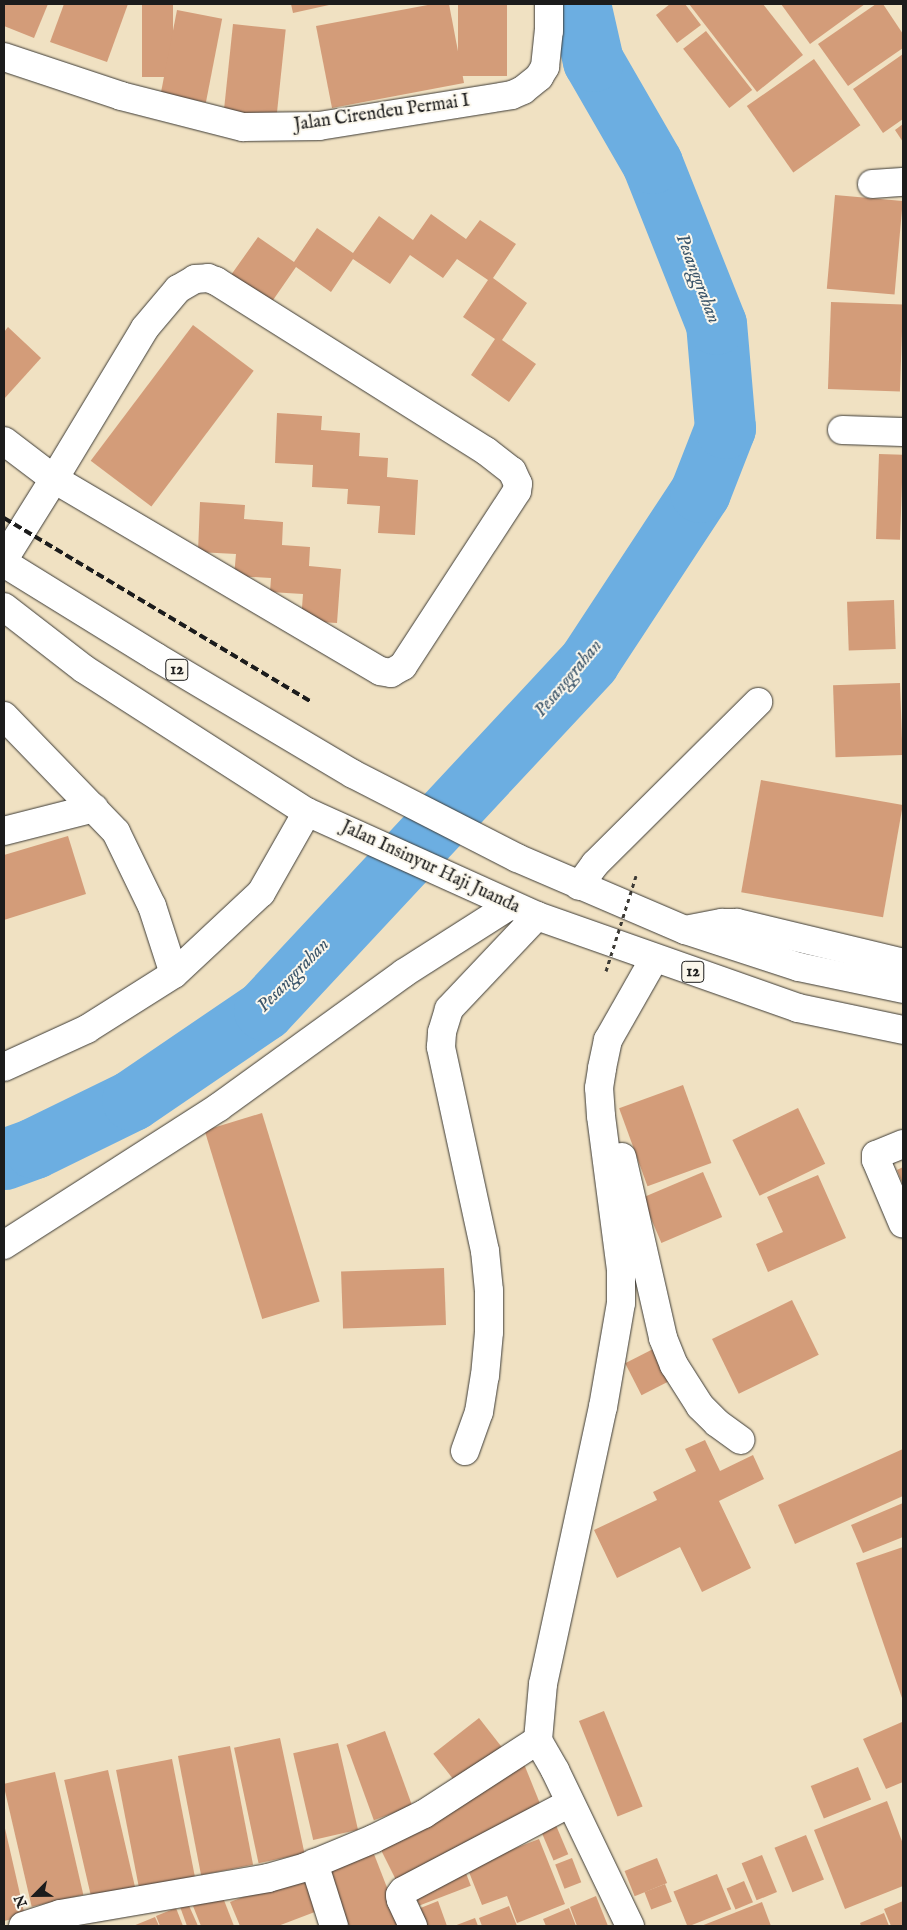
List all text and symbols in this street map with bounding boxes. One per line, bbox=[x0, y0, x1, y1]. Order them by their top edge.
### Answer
street label: Jalan Cirendeu Permai I bbox=[293, 91, 471, 137]
water label: Pesanggrahan bbox=[669, 231, 725, 327]
water label: Pesanggrahan bbox=[530, 636, 608, 722]
road number: 12 bbox=[164, 656, 190, 684]
street label: Jalan Insinyur Haji Juanda bbox=[337, 817, 523, 919]
water label: Pesanggrahan bbox=[253, 934, 335, 1018]
road number: 12 bbox=[680, 959, 706, 986]
north arrow bbox=[10, 1870, 60, 1920]
text: N bbox=[11, 1892, 32, 1910]

